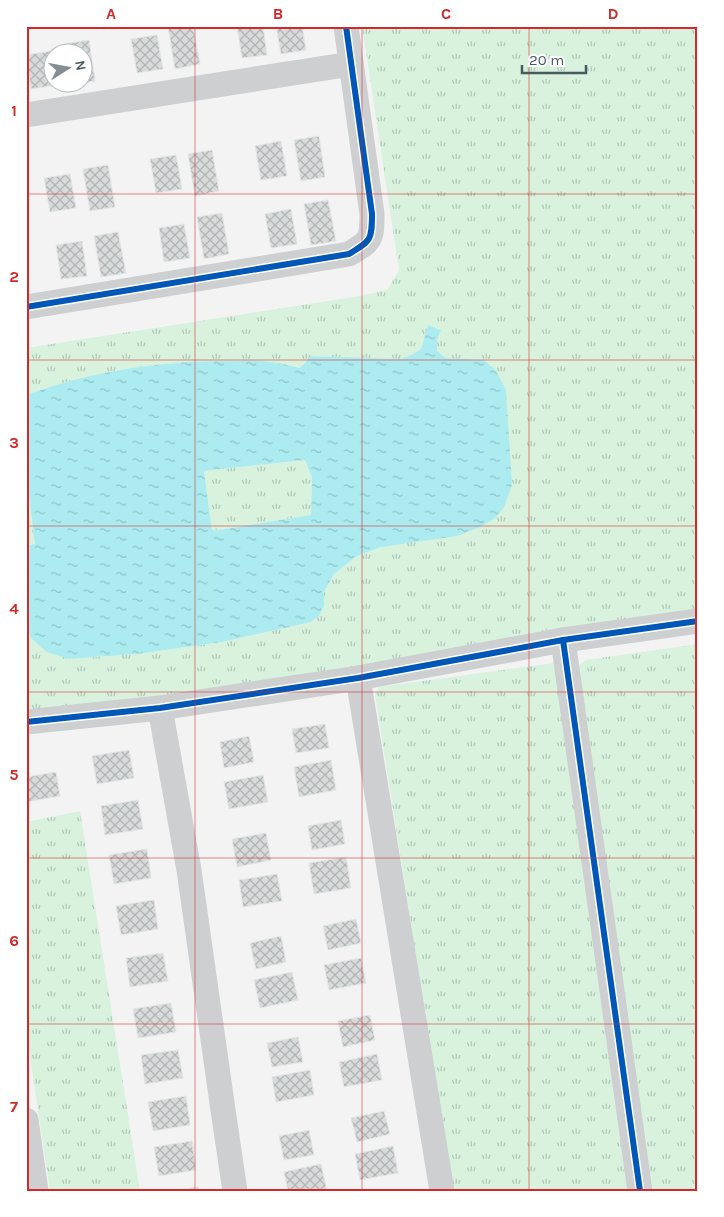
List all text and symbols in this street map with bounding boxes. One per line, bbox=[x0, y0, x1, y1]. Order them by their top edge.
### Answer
text: A bbox=[106, 4, 116, 23]
text: B bbox=[273, 4, 283, 23]
text: C bbox=[441, 4, 451, 23]
text: D bbox=[608, 4, 619, 23]
north arrow bbox=[42, 42, 92, 92]
scale bar bbox=[522, 42, 585, 74]
text: 20 m bbox=[529, 51, 564, 69]
text: N bbox=[71, 59, 90, 72]
text: 1 bbox=[11, 101, 17, 120]
text: 2 bbox=[9, 267, 19, 286]
text: 3 bbox=[9, 433, 19, 452]
text: 4 bbox=[9, 599, 19, 618]
text: 5 bbox=[9, 765, 19, 784]
text: 6 bbox=[9, 931, 19, 950]
text: 7 bbox=[10, 1097, 18, 1116]

